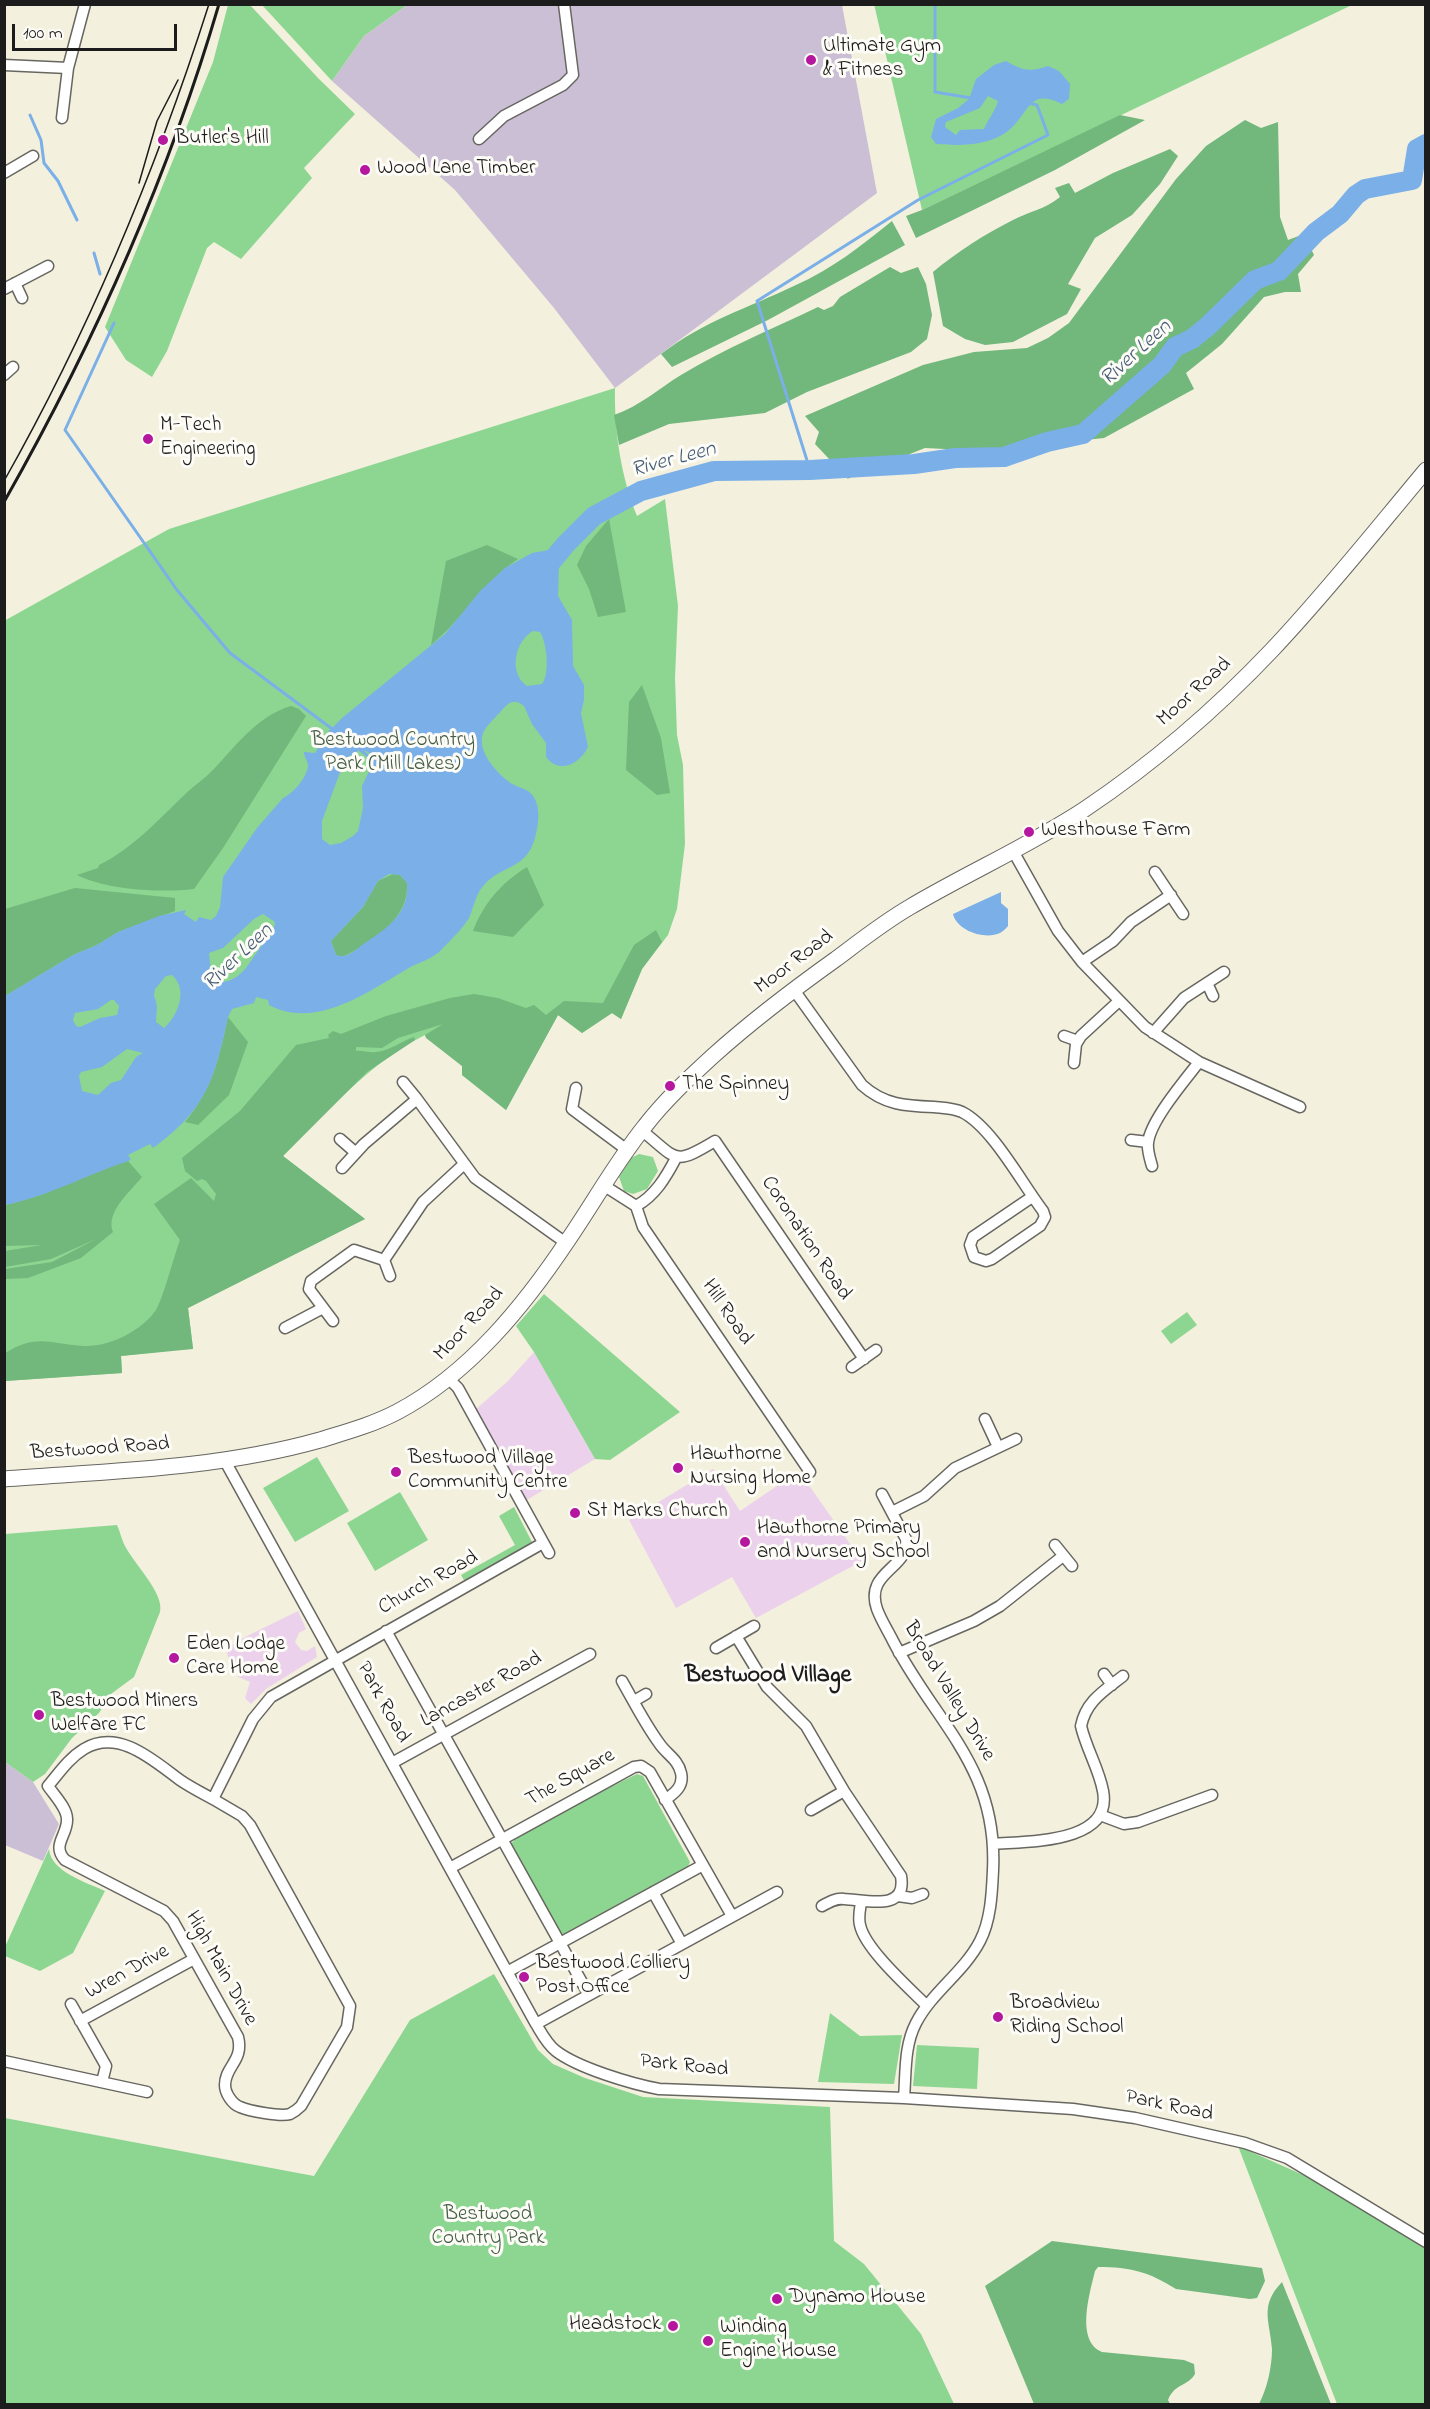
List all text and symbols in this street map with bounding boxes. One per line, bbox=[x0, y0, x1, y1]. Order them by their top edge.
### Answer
scale bar bbox=[15, 12, 180, 50]
text: 100 m bbox=[23, 21, 63, 47]
place label: Ultimate Gym & Fitness bbox=[823, 35, 941, 85]
marker: Ultimate Gym & Fitness bbox=[804, 53, 818, 67]
place label: Butler's Hill bbox=[175, 127, 269, 153]
marker: Butler's Hill bbox=[156, 133, 170, 147]
place label: Wood Lane Timber bbox=[377, 157, 535, 183]
marker: Wood Lane Timber bbox=[358, 163, 372, 177]
water label: River Leen bbox=[1096, 315, 1178, 393]
place label: M-Tech Engineering bbox=[160, 414, 256, 464]
marker: M-Tech Engineering bbox=[141, 432, 155, 446]
water label: River Leen bbox=[629, 437, 719, 485]
street label: Moor Road bbox=[1152, 653, 1238, 733]
park label: Bestwood Country Park (Mill Lakes) bbox=[311, 729, 475, 779]
place label: Westhouse Farm bbox=[1041, 819, 1190, 845]
marker: Westhouse Farm bbox=[1022, 825, 1036, 839]
water label: River Leen bbox=[198, 919, 280, 997]
street label: Moor Road bbox=[751, 925, 839, 1001]
place label: The Spinney bbox=[682, 1073, 789, 1099]
marker: The Spinney bbox=[663, 1079, 677, 1093]
street label: Coronation Road bbox=[754, 1172, 856, 1306]
street label: Hill Road bbox=[695, 1275, 757, 1351]
street label: Moor Road bbox=[429, 1283, 511, 1367]
street label: Bestwood Road bbox=[30, 1433, 170, 1467]
place label: Hawthorne Nursing Home bbox=[690, 1443, 811, 1493]
place label: Bestwood Village Community Centre bbox=[408, 1447, 567, 1497]
marker: Hawthorne Nursing Home bbox=[671, 1461, 685, 1475]
marker: Bestwood Village Community Centre bbox=[389, 1465, 403, 1479]
place label: St Marks Church bbox=[587, 1500, 728, 1526]
marker: St Marks Church bbox=[568, 1506, 582, 1520]
place label: Hawthorne Primary and Nursery School bbox=[757, 1517, 929, 1567]
marker: Hawthorne Primary and Nursery School bbox=[738, 1535, 752, 1549]
street label: Church Road bbox=[375, 1546, 483, 1622]
street label: Broad Valley Drive bbox=[896, 1618, 1000, 1766]
place label: Eden Lodge Care Home bbox=[186, 1633, 285, 1683]
street label: Lancaster Road bbox=[417, 1647, 547, 1735]
marker: Eden Lodge Care Home bbox=[167, 1651, 181, 1665]
street label: Park Road bbox=[349, 1658, 415, 1748]
district label: Bestwood Village bbox=[685, 1663, 851, 1691]
place label: Bestwood Miners Welfare FC bbox=[51, 1690, 198, 1740]
marker: Bestwood Miners Welfare FC bbox=[32, 1708, 46, 1722]
street label: The Square bbox=[522, 1744, 620, 1814]
street label: High Main Drive bbox=[178, 1907, 262, 2031]
street label: Wren Drive bbox=[82, 1940, 174, 2006]
place label: Bestwood Colliery Post Office bbox=[536, 1952, 690, 2002]
marker: Bestwood Colliery Post Office bbox=[517, 1970, 531, 1984]
place label: Broadview Riding School bbox=[1010, 1992, 1124, 2042]
marker: Broadview Riding School bbox=[991, 2010, 1005, 2024]
street label: Park Road bbox=[638, 2050, 730, 2084]
street label: Park Road bbox=[1123, 2085, 1215, 2129]
park label: Bestwood Country Park bbox=[431, 2203, 545, 2253]
place label: Dynamo House bbox=[789, 2286, 925, 2312]
marker: Dynamo House bbox=[770, 2292, 784, 2306]
place label: Headstock bbox=[569, 2313, 661, 2339]
place label: Winding Engine House bbox=[720, 2316, 836, 2366]
marker: Headstock bbox=[666, 2319, 680, 2333]
marker: Winding Engine House bbox=[701, 2334, 715, 2348]

